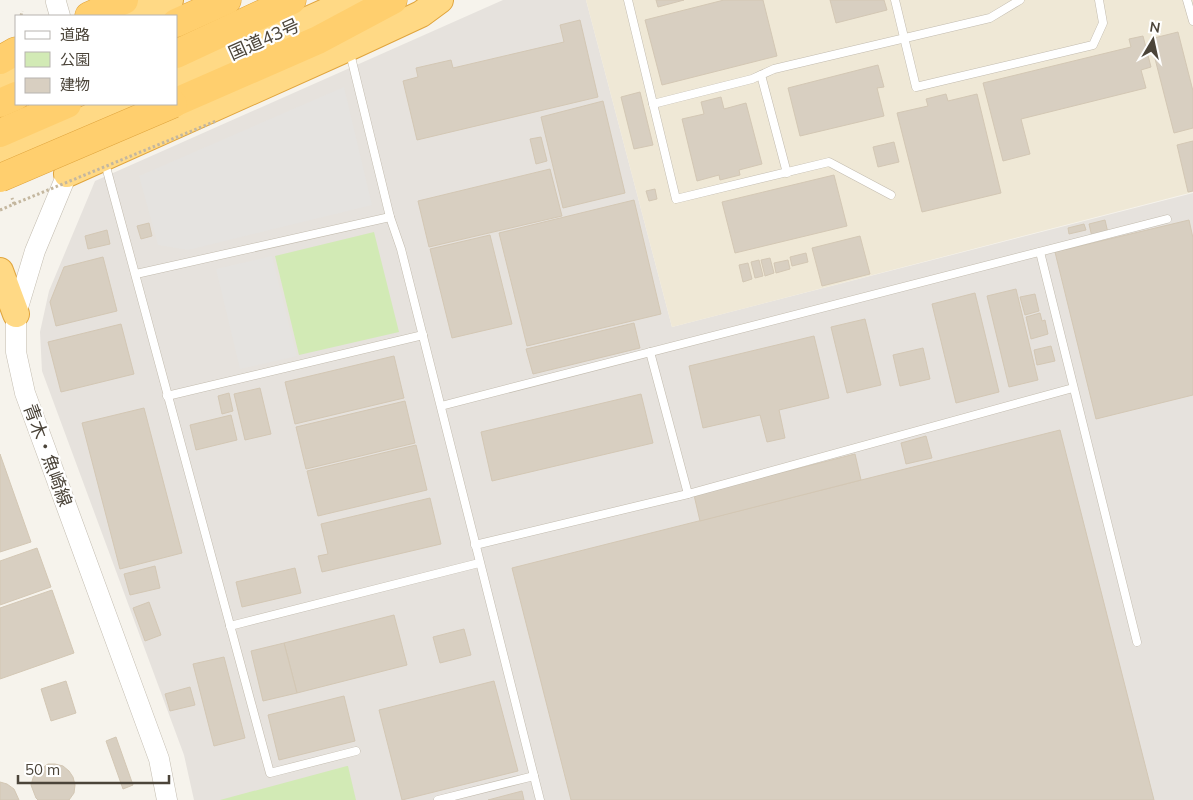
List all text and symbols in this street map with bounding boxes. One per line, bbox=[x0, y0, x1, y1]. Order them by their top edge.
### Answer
street label: 国道43号 bbox=[225, 13, 303, 65]
legend bbox=[15, 15, 178, 105]
north arrow bbox=[1128, 15, 1178, 65]
text: N bbox=[1148, 17, 1162, 37]
text: 道路 bbox=[60, 25, 90, 44]
text: 公園 bbox=[60, 50, 90, 69]
text: 建物 bbox=[60, 75, 90, 94]
street label: 青木・魚崎線 bbox=[19, 400, 77, 510]
scale bar bbox=[18, 752, 169, 784]
text: 50 m bbox=[25, 760, 60, 779]

